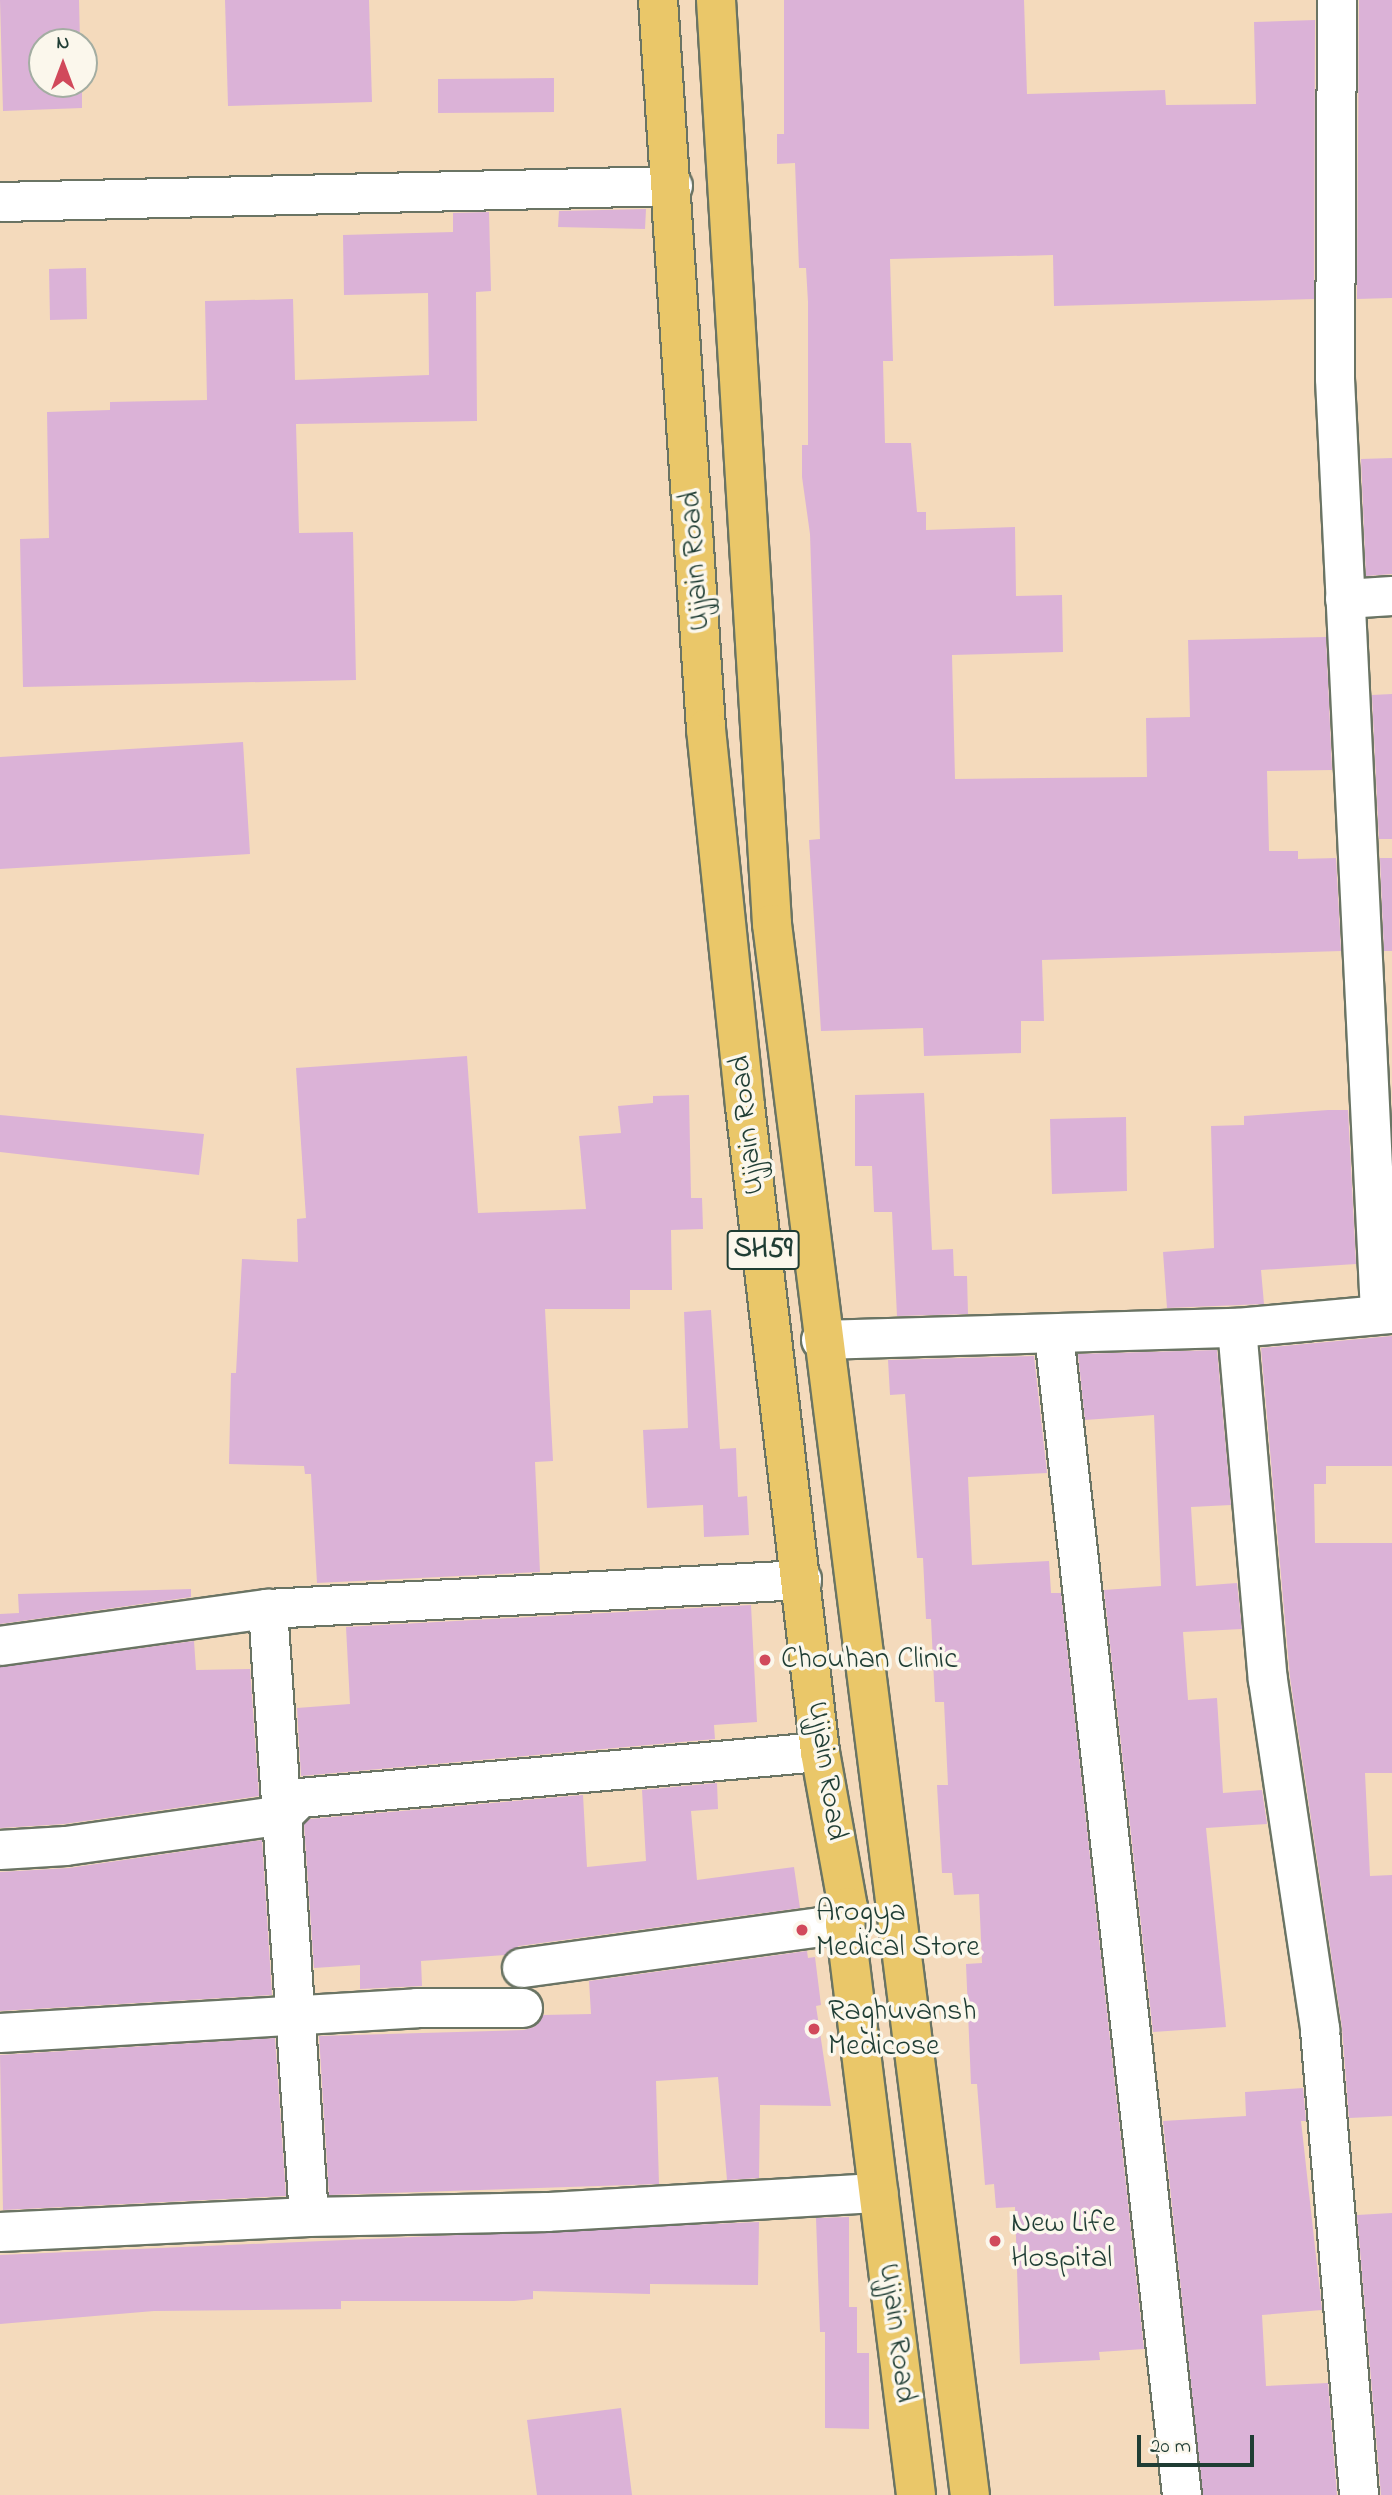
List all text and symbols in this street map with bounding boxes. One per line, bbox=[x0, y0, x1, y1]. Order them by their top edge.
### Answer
north arrow bbox=[28, 28, 98, 98]
text: N bbox=[57, 30, 69, 57]
street label: Ujjain Road bbox=[673, 490, 719, 632]
street label: Ujjain Road bbox=[723, 1053, 773, 1197]
road number: SH59 bbox=[726, 1226, 800, 1274]
place label: Chouhan Clinic bbox=[781, 1642, 958, 1678]
marker: Chouhan Clinic bbox=[755, 1650, 775, 1670]
street label: Ujjain Road bbox=[798, 1699, 854, 1843]
place label: Arogya Medical Store bbox=[816, 1895, 980, 1966]
marker: Arogya Medical Store bbox=[794, 1922, 810, 1938]
place label: Raghuvansh Medicose bbox=[828, 1994, 976, 2064]
marker: Raghuvansh Medicose bbox=[806, 2021, 822, 2037]
place label: New Life Hospital bbox=[1011, 2206, 1116, 2276]
marker: New Life Hospital bbox=[985, 2231, 1005, 2251]
street label: Ujjain Road bbox=[870, 2261, 922, 2405]
scale bar bbox=[1140, 2422, 1257, 2466]
text: 20 m bbox=[1150, 2432, 1191, 2462]

